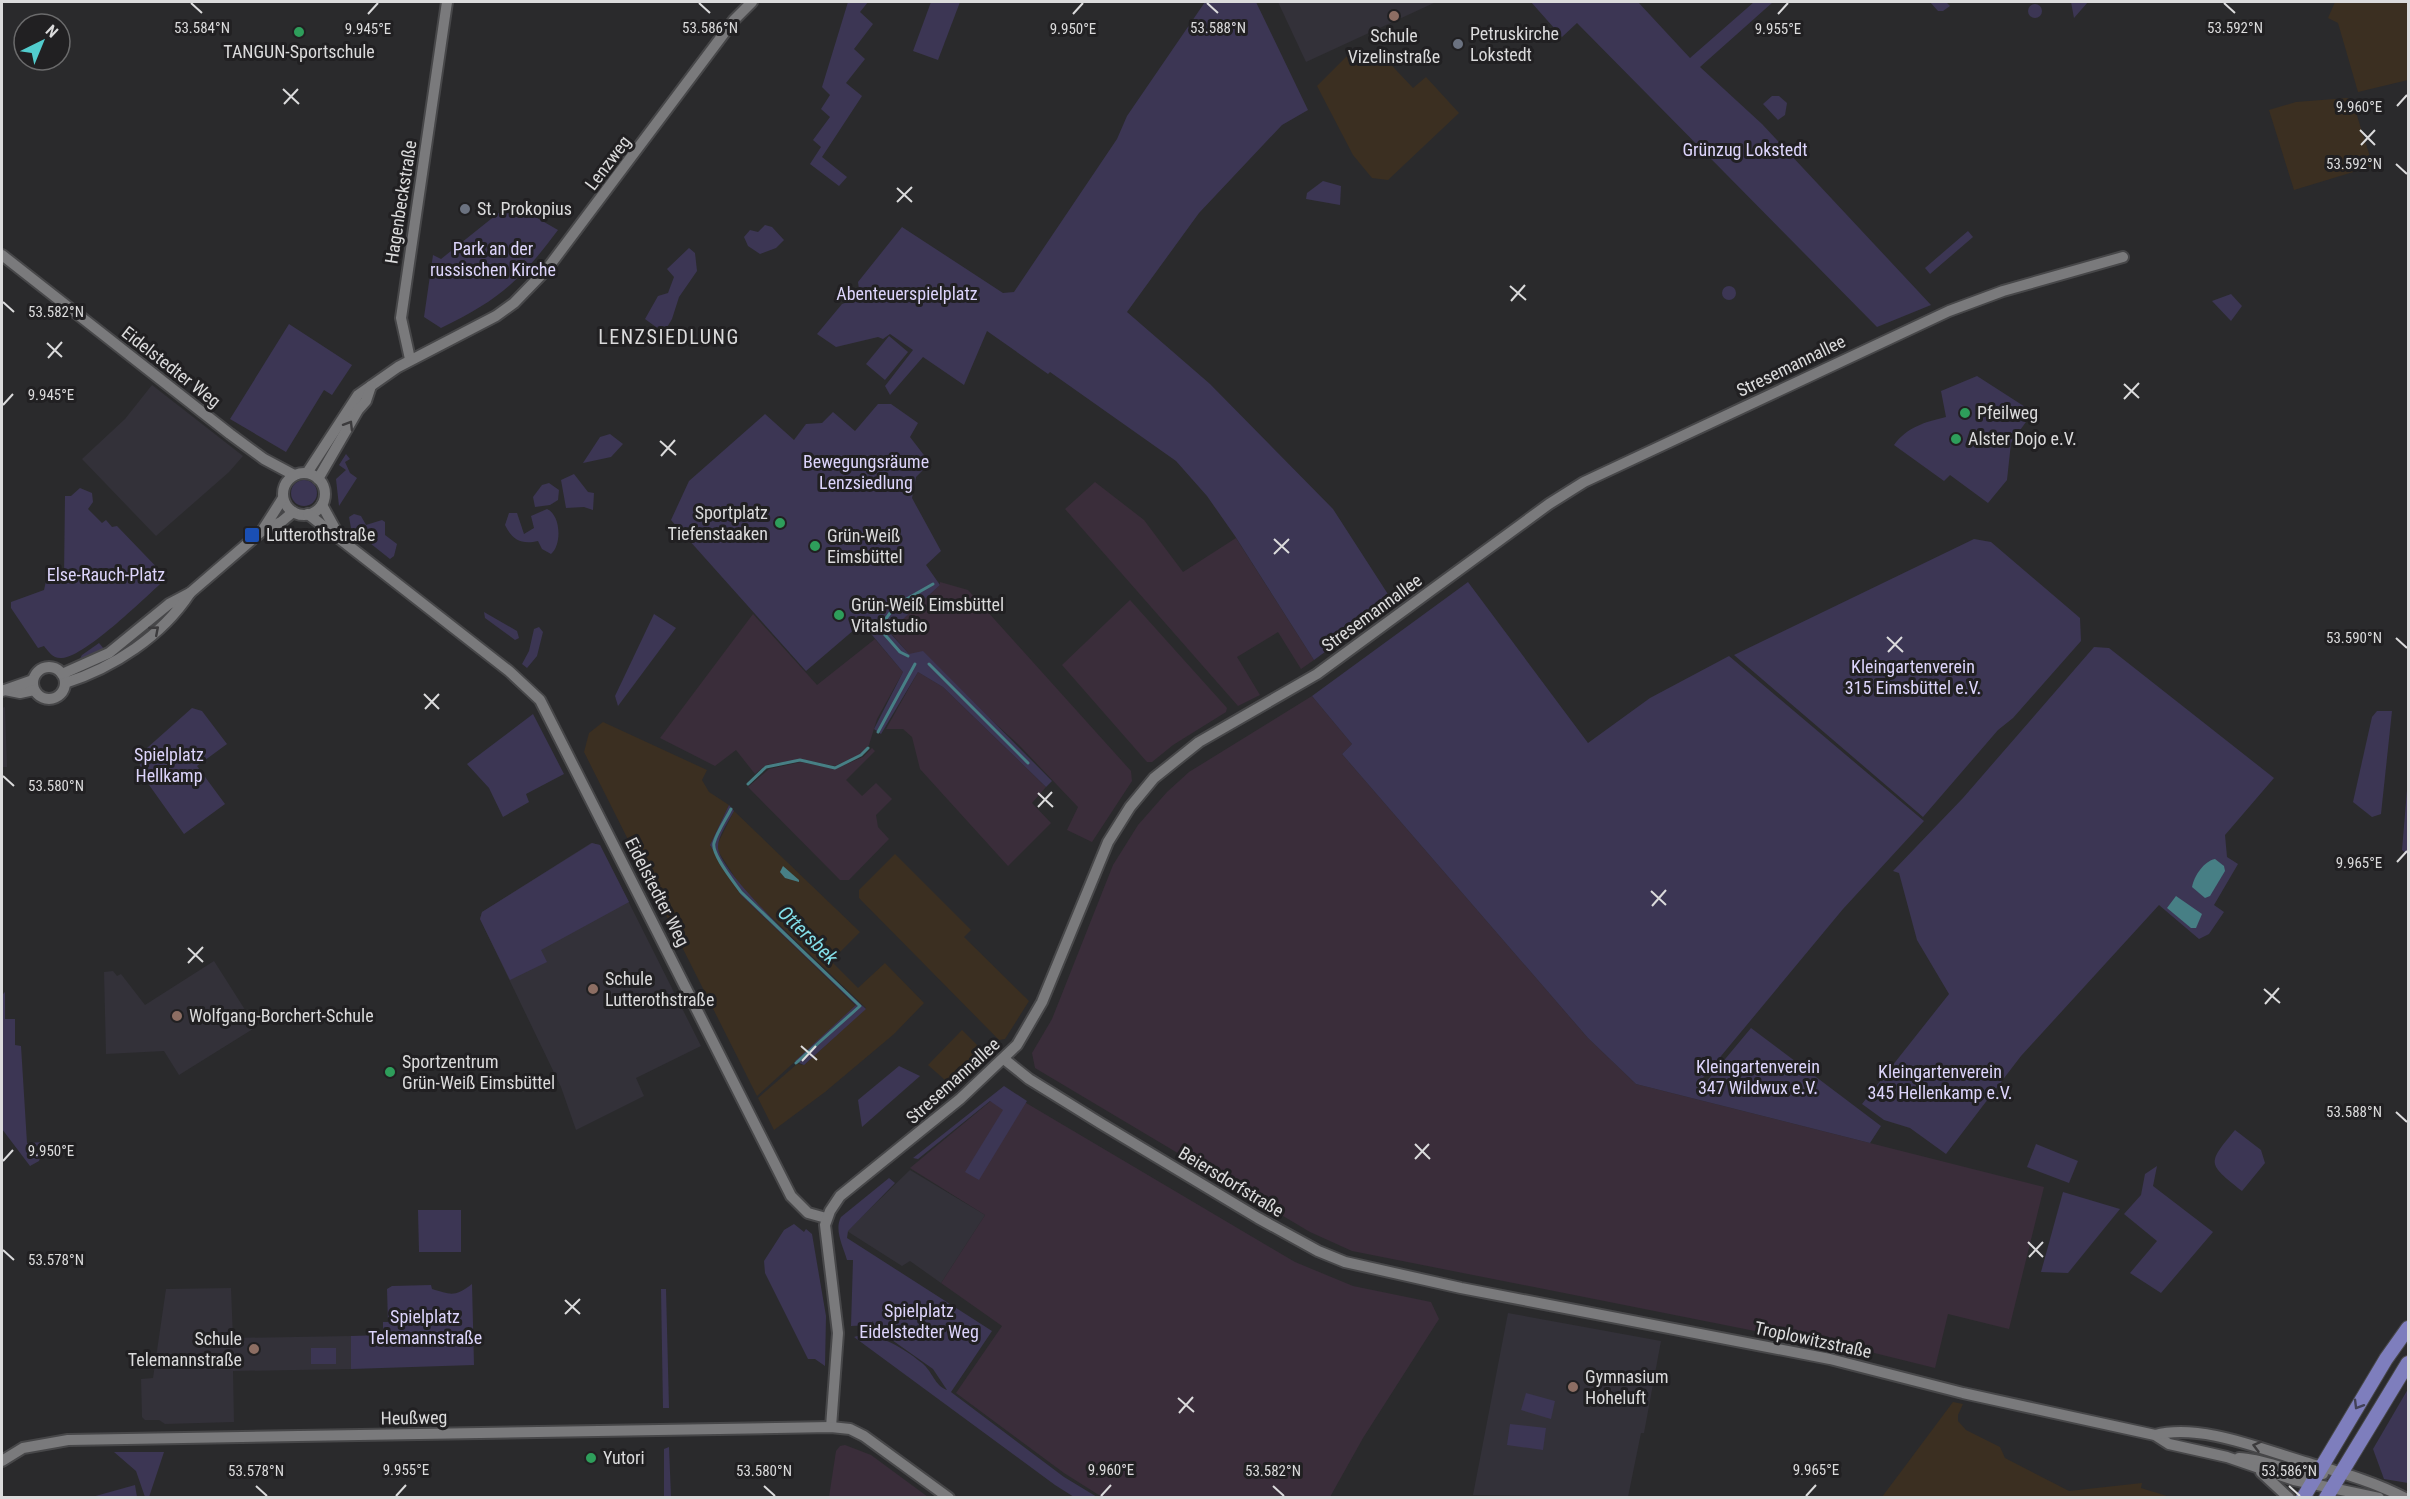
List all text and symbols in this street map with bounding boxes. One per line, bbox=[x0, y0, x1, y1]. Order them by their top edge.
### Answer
marker: Schule Vizelinstraße bbox=[1387, 9, 1401, 23]
north arrow bbox=[12, 12, 72, 72]
text: 53.584°N bbox=[174, 19, 230, 37]
text: 53.586°N bbox=[682, 19, 738, 37]
text: 53.588°N bbox=[1190, 19, 1246, 37]
text: 53.592°N bbox=[2207, 19, 2263, 37]
text: 9.945°E bbox=[345, 20, 391, 38]
text: 9.950°E bbox=[1050, 20, 1096, 38]
text: 9.955°E bbox=[1755, 20, 1801, 38]
text: N bbox=[42, 21, 62, 42]
place label: Petruskirche Lokstedt bbox=[1470, 23, 1559, 65]
marker: TANGUN-Sportschule bbox=[292, 25, 306, 39]
place label: Schule Vizelinstraße bbox=[1348, 25, 1440, 67]
marker: Petruskirche Lokstedt bbox=[1451, 37, 1465, 51]
place label: TANGUN-Sportschule bbox=[223, 41, 375, 62]
text: 9.960°E bbox=[2336, 98, 2382, 116]
street label: Lenzweg bbox=[580, 131, 635, 194]
street label: Hagenbeckstraße bbox=[380, 139, 421, 265]
park label: Grünzug Lokstedt bbox=[1682, 139, 1808, 160]
text: 53.592°N bbox=[2326, 155, 2382, 173]
place label: St. Prokopius bbox=[477, 198, 572, 219]
marker: St. Prokopius bbox=[458, 202, 472, 216]
park label: Park an der russischen Kirche bbox=[430, 238, 556, 280]
park label: Abenteuerspielplatz bbox=[836, 283, 978, 304]
text: 53.582°N bbox=[28, 303, 84, 321]
street label: Eidelstedter Weg bbox=[118, 322, 225, 412]
district label: LENZSIEDLUNG bbox=[598, 325, 740, 349]
street label: Stresemannallee bbox=[1733, 330, 1849, 401]
text: 9.945°E bbox=[28, 386, 74, 404]
place label: Pfeilweg bbox=[1977, 402, 2038, 423]
marker: Pfeilweg bbox=[1958, 406, 1972, 420]
one-way arrow bbox=[342, 421, 354, 431]
place label: Alster Dojo e.V. bbox=[1968, 428, 2077, 449]
marker: Alster Dojo e.V. bbox=[1949, 432, 1963, 446]
park label: Bewegungsräume Lenzsiedlung bbox=[803, 451, 929, 493]
place label: Sportplatz Tiefenstaaken bbox=[668, 502, 768, 544]
marker: Sportplatz Tiefenstaaken bbox=[773, 516, 787, 530]
place label: Lutterothstraße bbox=[266, 524, 375, 545]
place label: Grün-Weiß Eimsbüttel bbox=[827, 525, 903, 567]
marker: Lutterothstraße bbox=[243, 526, 261, 544]
marker: Grün-Weiß Eimsbüttel bbox=[808, 539, 822, 553]
park label: Else-Rauch-Platz bbox=[47, 564, 165, 585]
street label: Stresemannallee bbox=[1318, 569, 1426, 656]
place label: Grün-Weiß Eimsbüttel Vitalstudio bbox=[851, 594, 1004, 636]
marker: Grün-Weiß Eimsbüttel Vitalstudio bbox=[832, 608, 846, 622]
one-way arrow bbox=[148, 626, 159, 637]
text: 53.590°N bbox=[2326, 629, 2382, 647]
park label: Kleingartenverein 315 Eimsbüttel e.V. bbox=[1845, 656, 1981, 698]
park label: Spielplatz Hellkamp bbox=[134, 744, 204, 786]
text: 53.580°N bbox=[28, 777, 84, 795]
street label: Eidelstedter Weg bbox=[621, 834, 694, 950]
text: 9.965°E bbox=[2336, 854, 2382, 872]
water label: Ottersbek bbox=[773, 901, 844, 970]
place label: Schule Lutterothstraße bbox=[605, 968, 714, 1010]
marker: Schule Lutterothstraße bbox=[586, 982, 600, 996]
place label: Wolfgang-Borchert-Schule bbox=[189, 1005, 374, 1026]
marker: Wolfgang-Borchert-Schule bbox=[170, 1009, 184, 1023]
street label: Stresemannallee bbox=[902, 1033, 1004, 1128]
place label: Sportzentrum Grün-Weiß Eimsbüttel bbox=[402, 1051, 555, 1093]
park label: Kleingartenverein 347 Wildwux e.V. bbox=[1696, 1056, 1820, 1098]
park label: Kleingartenverein 345 Hellenkamp e.V. bbox=[1867, 1061, 2013, 1103]
marker: Sportzentrum Grün-Weiß Eimsbüttel bbox=[383, 1065, 397, 1079]
text: 53.588°N bbox=[2326, 1103, 2382, 1121]
text: 9.950°E bbox=[28, 1142, 74, 1160]
street label: Beiersdorfstraße bbox=[1175, 1142, 1288, 1221]
text: 53.578°N bbox=[28, 1251, 84, 1269]
park label: Spielplatz Eidelstedter Weg bbox=[859, 1300, 979, 1342]
park label: Spielplatz Telemannstraße bbox=[368, 1306, 482, 1348]
street label: Troplowitzstraße bbox=[1753, 1317, 1874, 1362]
place label: Schule Telemannstraße bbox=[128, 1328, 242, 1370]
marker: Schule Telemannstraße bbox=[247, 1342, 261, 1356]
place label: Gymnasium Hoheluft bbox=[1585, 1366, 1669, 1408]
marker: Gymnasium Hoheluft bbox=[1566, 1380, 1580, 1394]
one-way arrow bbox=[2354, 1399, 2366, 1409]
street label: Heußweg bbox=[380, 1406, 448, 1429]
one-way arrow bbox=[2252, 1441, 2262, 1454]
place label: Yutori bbox=[603, 1447, 645, 1468]
marker: Yutori bbox=[584, 1451, 598, 1465]
text: 9.955°E bbox=[383, 1461, 429, 1479]
text: 9.960°E bbox=[1088, 1461, 1134, 1479]
text: 9.965°E bbox=[1793, 1461, 1839, 1479]
text: 53.578°N bbox=[228, 1462, 284, 1480]
text: 53.580°N bbox=[736, 1462, 792, 1480]
text: 53.582°N bbox=[1245, 1462, 1301, 1480]
text: 53.586°N bbox=[2261, 1462, 2317, 1480]

